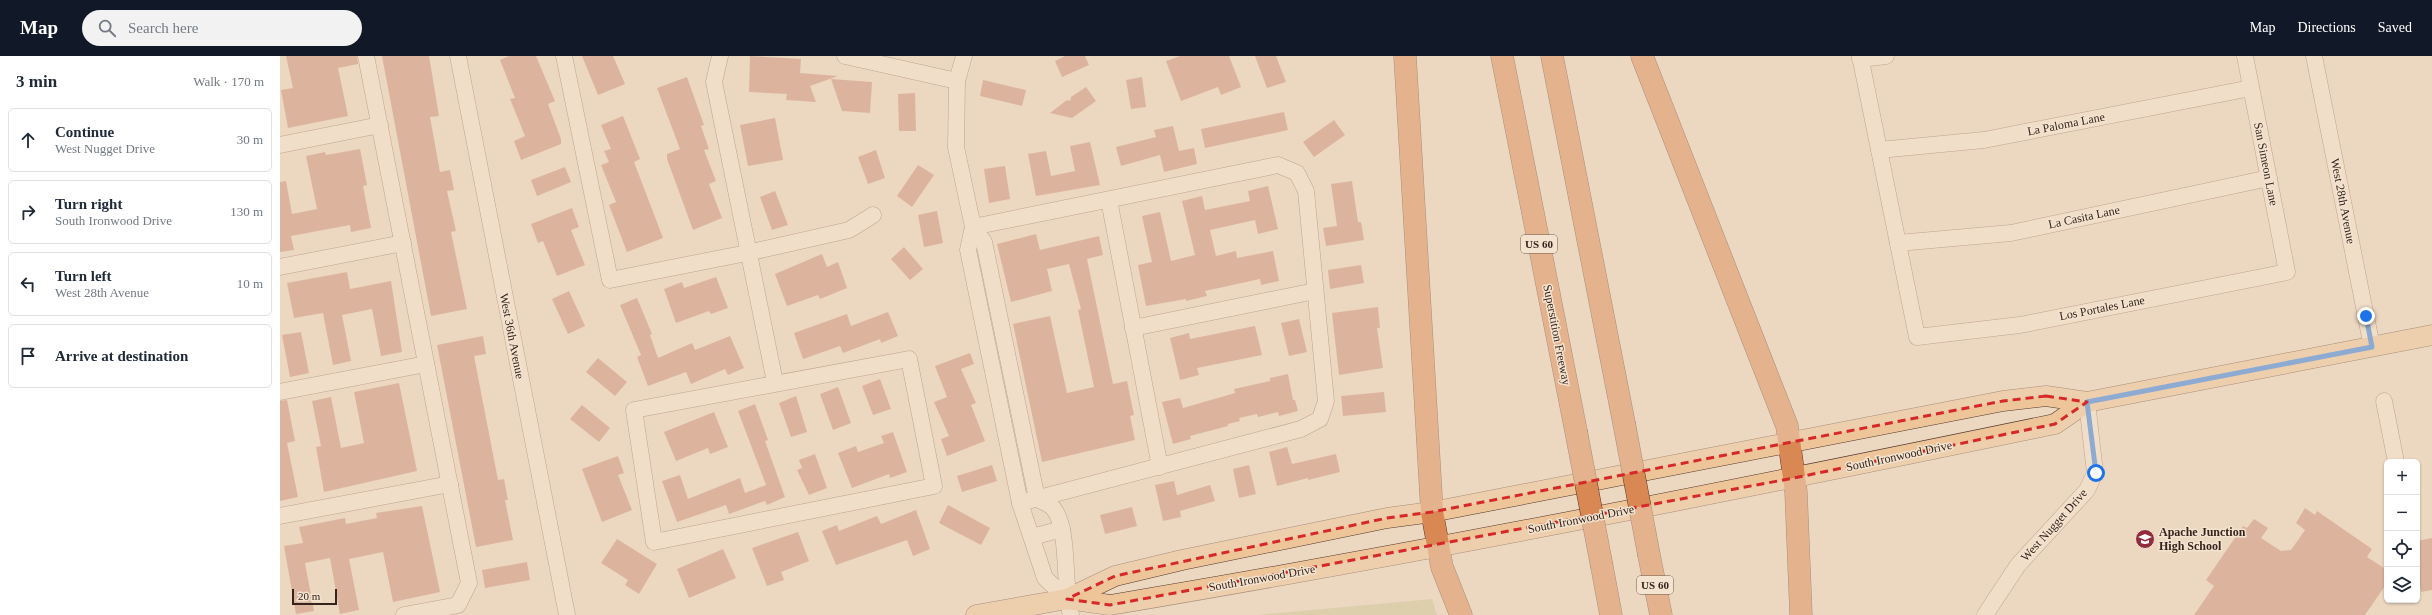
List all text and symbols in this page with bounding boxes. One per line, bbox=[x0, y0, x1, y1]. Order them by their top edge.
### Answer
search box bbox=[82, 10, 362, 46]
text: Map bbox=[20, 17, 58, 38]
icon: search bbox=[96, 17, 118, 39]
text: Search here bbox=[128, 20, 198, 36]
text: Map bbox=[2250, 20, 2275, 35]
text: Directions bbox=[2297, 20, 2356, 35]
text: Saved bbox=[2378, 20, 2412, 35]
text: 3 min bbox=[16, 72, 57, 91]
text: Walk · 170 m bbox=[193, 74, 264, 89]
street label: La Paloma Lane bbox=[2026, 110, 2106, 138]
street label: San Simeon Lane bbox=[2251, 121, 2281, 207]
text: Continue bbox=[55, 124, 114, 140]
icon: ahead bbox=[17, 129, 39, 151]
text: 30 m bbox=[237, 132, 263, 147]
text: West Nugget Drive bbox=[55, 141, 155, 156]
street label: West 28th Avenue bbox=[2328, 157, 2358, 245]
text: Turn right bbox=[55, 196, 122, 212]
icon: right bbox=[17, 201, 39, 223]
street label: La Casita Lane bbox=[2047, 203, 2121, 231]
text: 130 m bbox=[230, 204, 263, 219]
text: South Ironwood Drive bbox=[55, 213, 172, 228]
road number: US 60 bbox=[1521, 235, 1557, 253]
text: Turn left bbox=[55, 268, 112, 284]
icon: left bbox=[17, 273, 39, 295]
text: 10 m bbox=[237, 276, 263, 291]
street label: Superstition Freeway bbox=[1540, 283, 1574, 387]
text: West 28th Avenue bbox=[55, 285, 149, 300]
street label: West 36th Avenue bbox=[497, 292, 527, 380]
street label: Los Portales Lane bbox=[2058, 293, 2146, 323]
route end bbox=[2357, 307, 2375, 325]
icon: arrive bbox=[17, 345, 39, 367]
text: Arrive at destination bbox=[55, 348, 188, 364]
street label: South Ironwood Drive bbox=[1845, 438, 1953, 474]
map controls bbox=[2384, 459, 2420, 603]
button: + bbox=[2384, 459, 2420, 495]
route start bbox=[2087, 464, 2105, 482]
street label: West Nugget Drive bbox=[2018, 486, 2090, 564]
button: − bbox=[2384, 495, 2420, 531]
street label: South Ironwood Drive bbox=[1527, 502, 1635, 536]
place label: Apache Junction High School bbox=[2159, 525, 2246, 553]
school or university icon: Apache Junction High School bbox=[2134, 528, 2156, 550]
button: locate bbox=[2384, 531, 2420, 567]
street label: South Ironwood Drive bbox=[1208, 562, 1316, 594]
button: layers bbox=[2384, 567, 2420, 603]
road number: US 60 bbox=[1637, 576, 1673, 594]
scale bar bbox=[292, 587, 337, 606]
text: 20 m bbox=[298, 590, 320, 602]

